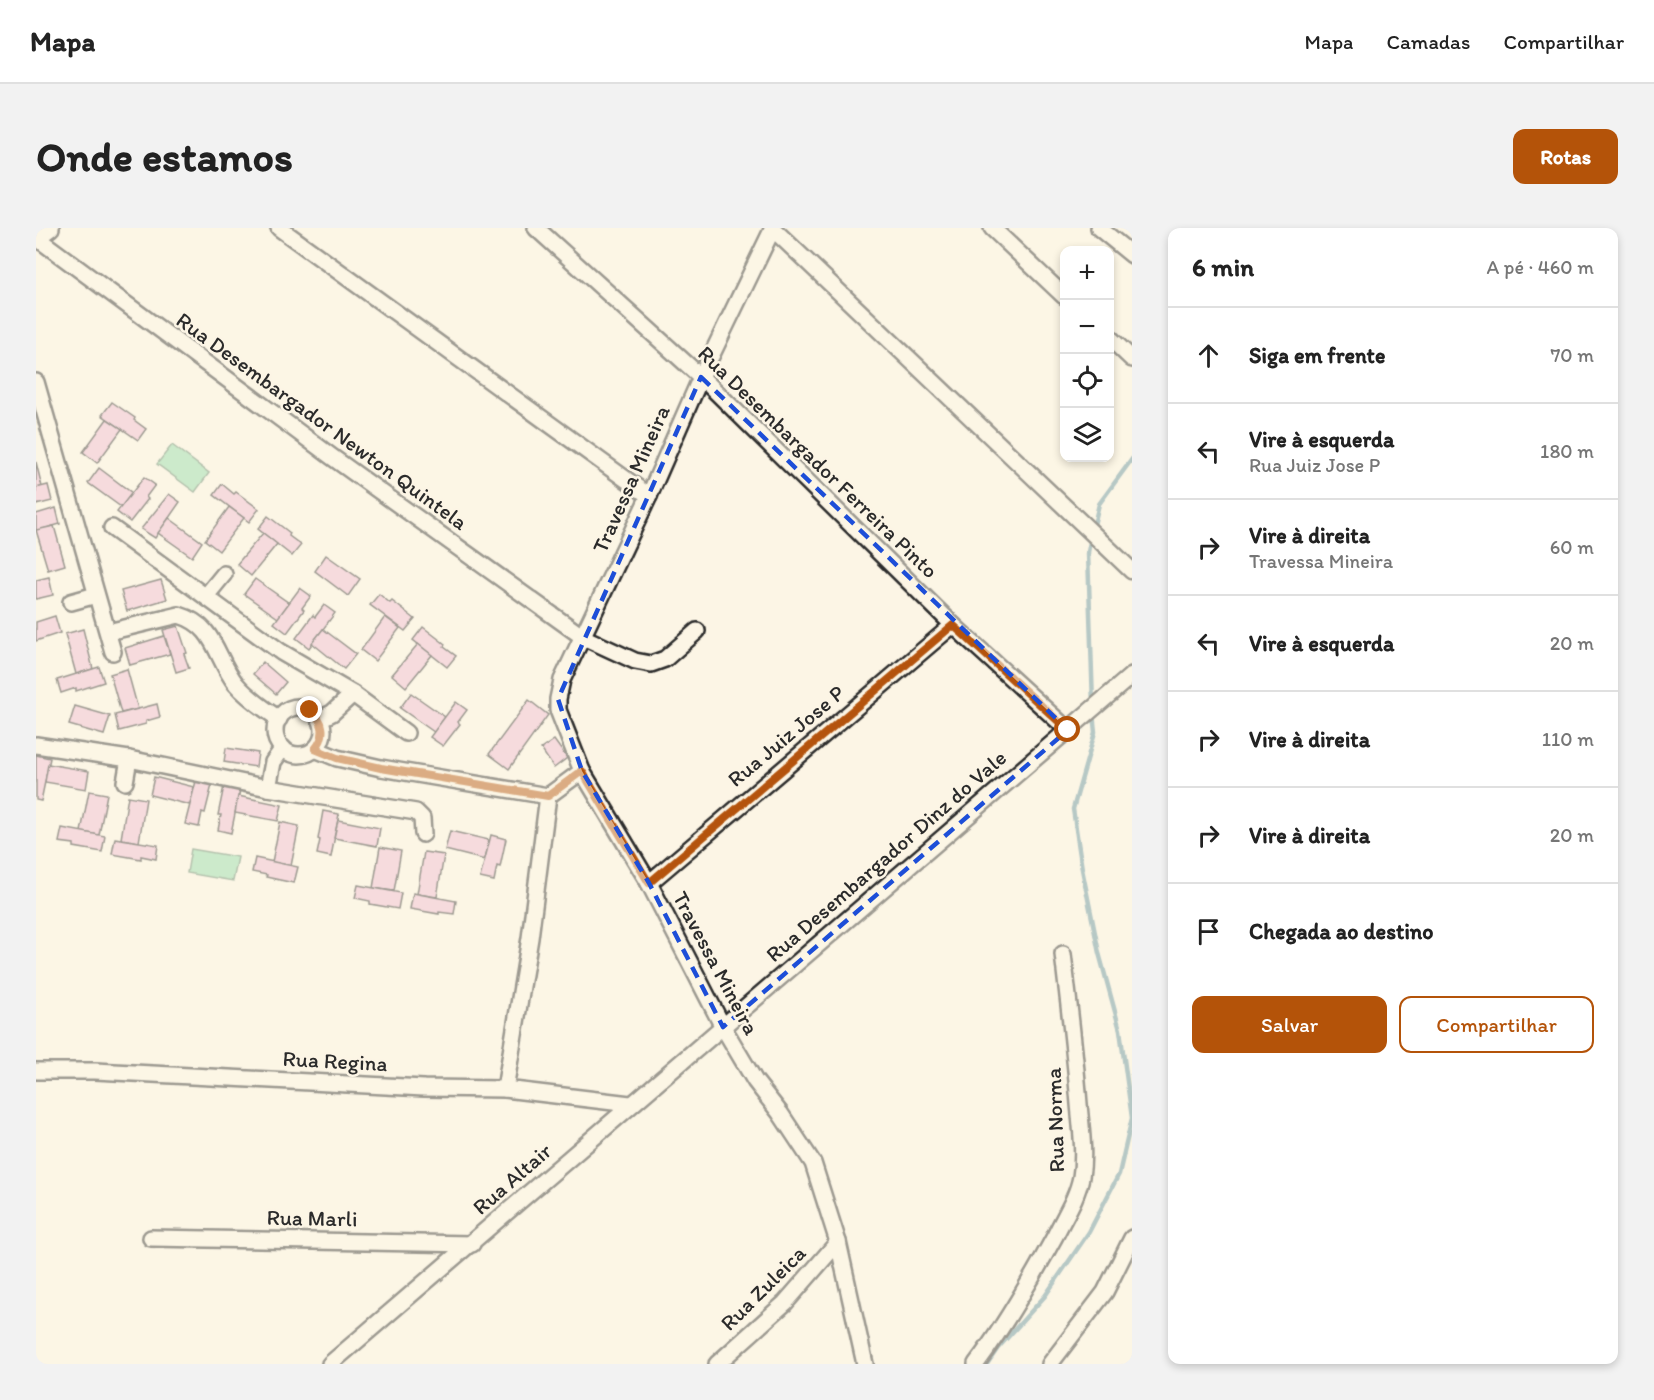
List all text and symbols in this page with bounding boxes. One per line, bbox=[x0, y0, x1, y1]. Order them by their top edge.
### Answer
text: Mapa bbox=[30, 24, 95, 58]
text: Mapa bbox=[1305, 29, 1353, 54]
text: Camadas bbox=[1386, 29, 1470, 54]
text: Compartilhar bbox=[1503, 29, 1624, 54]
button: Rotas bbox=[1513, 129, 1618, 184]
text: Onde estamos bbox=[36, 131, 293, 182]
map controls bbox=[1060, 246, 1114, 462]
button: + bbox=[1060, 246, 1114, 300]
text: 6 min bbox=[1192, 251, 1254, 283]
text: A pé · 460 m bbox=[1487, 255, 1594, 279]
button: − bbox=[1060, 300, 1114, 354]
street label: Rua Desembargador Newton Quintela bbox=[171, 306, 473, 536]
icon: ahead bbox=[1192, 339, 1225, 372]
street label: Rua Desembargador Ferreira Pinto bbox=[692, 340, 944, 584]
text: Siga em frente bbox=[1249, 342, 1385, 369]
text: 70 m bbox=[1550, 343, 1594, 367]
button: locate bbox=[1060, 354, 1114, 408]
street label: Travessa Mineira bbox=[586, 401, 676, 557]
button: layers bbox=[1060, 408, 1114, 462]
text: Vire à esquerda bbox=[1249, 426, 1394, 453]
icon: left bbox=[1192, 435, 1225, 468]
text: 180 m bbox=[1540, 439, 1594, 463]
text: Rua Juiz Jose P bbox=[1249, 453, 1380, 477]
text: Vire à direita bbox=[1249, 522, 1370, 549]
icon: right bbox=[1192, 531, 1225, 564]
text: 60 m bbox=[1550, 535, 1594, 559]
text: Travessa Mineira bbox=[1249, 549, 1393, 573]
icon: left bbox=[1192, 627, 1225, 660]
text: Vire à esquerda bbox=[1249, 630, 1394, 657]
text: 20 m bbox=[1550, 631, 1594, 655]
street label: Rua Juiz Jose P bbox=[722, 679, 850, 793]
route end bbox=[296, 696, 322, 722]
route start bbox=[1054, 716, 1080, 742]
icon: right bbox=[1192, 723, 1225, 756]
text: Vire à direita bbox=[1249, 726, 1370, 753]
text: 110 m bbox=[1542, 727, 1594, 751]
street label: Rua Desembargador Dinz do Vale bbox=[760, 744, 1012, 968]
icon: right bbox=[1192, 819, 1225, 852]
text: Vire à direita bbox=[1249, 822, 1370, 849]
text: 20 m bbox=[1550, 823, 1594, 847]
street label: Travessa Mineira bbox=[667, 887, 765, 1040]
icon: arrive bbox=[1192, 915, 1225, 948]
text: Chegada ao destino bbox=[1249, 918, 1433, 945]
button: Salvar bbox=[1192, 996, 1387, 1053]
button: Compartilhar bbox=[1399, 996, 1594, 1053]
street label: Rua Regina bbox=[282, 1045, 388, 1077]
street label: Rua Norma bbox=[1040, 1066, 1070, 1173]
street label: Rua Altair bbox=[467, 1137, 557, 1221]
street label: Rua Marli bbox=[266, 1204, 358, 1232]
street label: Rua Zuleica bbox=[715, 1239, 812, 1336]

